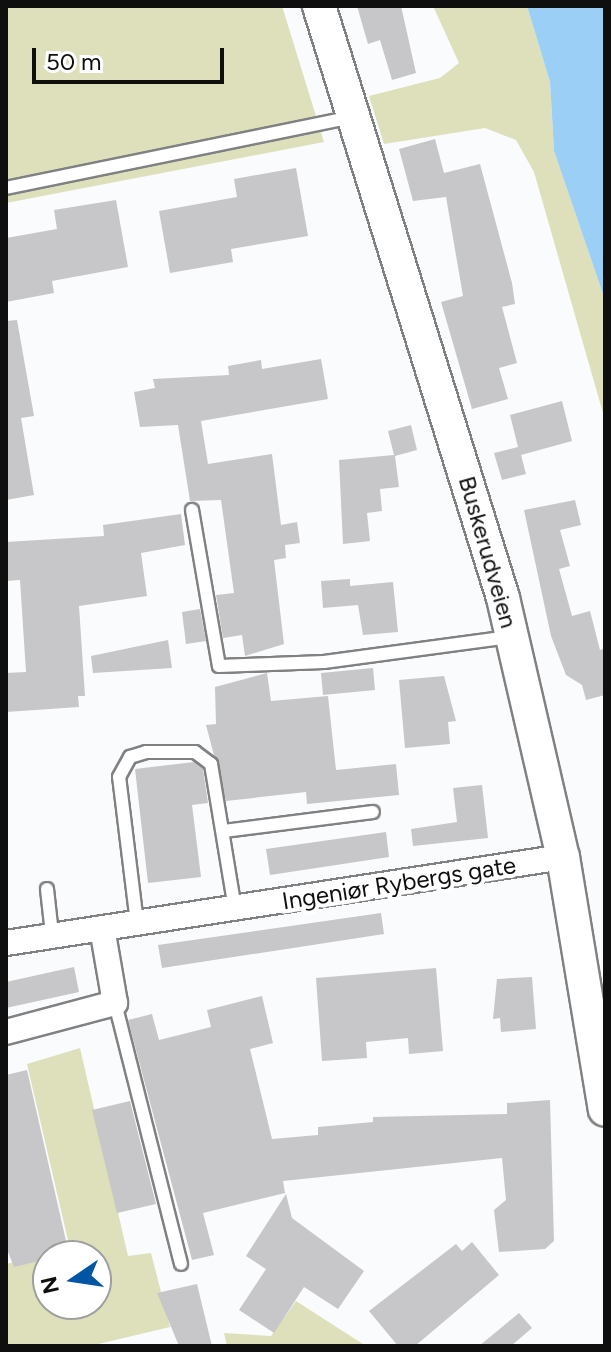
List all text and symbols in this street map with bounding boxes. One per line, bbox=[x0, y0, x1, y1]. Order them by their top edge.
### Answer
scale bar bbox=[36, 32, 228, 82]
text: 50 m bbox=[46, 47, 102, 76]
street label: Buskerudveien bbox=[453, 473, 523, 631]
street label: Ingeniør Rybergs gate bbox=[280, 850, 518, 916]
north arrow bbox=[32, 1240, 112, 1320]
text: N bbox=[35, 1274, 65, 1296]

